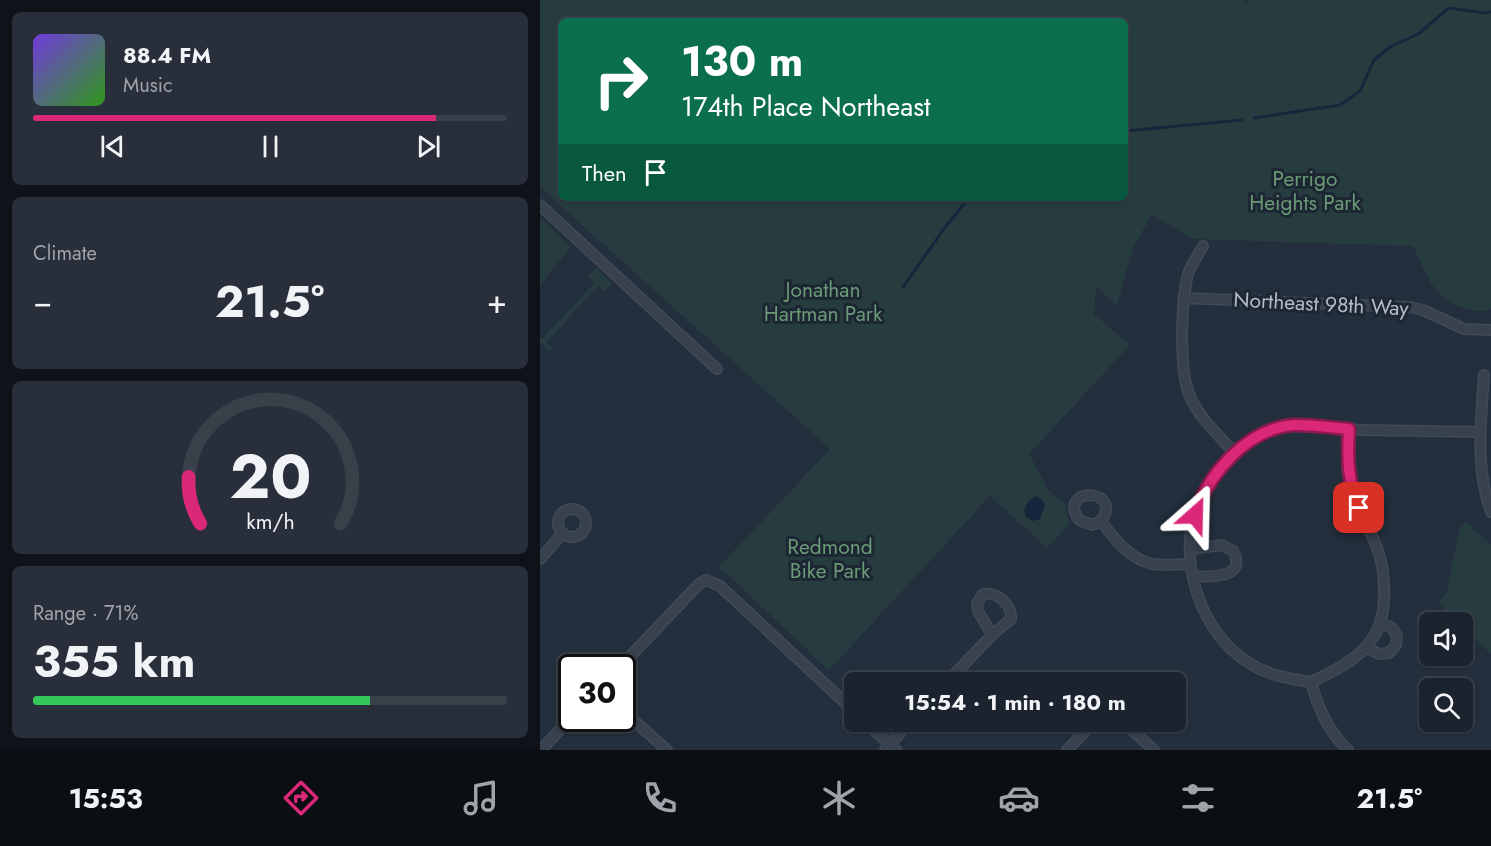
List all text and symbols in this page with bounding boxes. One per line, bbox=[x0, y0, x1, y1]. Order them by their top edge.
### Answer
text: 130 m bbox=[681, 31, 803, 92]
text: 88.4 FM bbox=[123, 39, 211, 71]
icon: right bbox=[582, 42, 660, 120]
text: Music bbox=[123, 71, 173, 100]
text: 174th Place Northeast bbox=[681, 87, 931, 126]
icon: previous bbox=[96, 130, 129, 163]
icon: pause bbox=[254, 130, 287, 163]
icon: next bbox=[412, 130, 445, 163]
icon: arrive bbox=[639, 156, 672, 189]
text: Then bbox=[582, 157, 627, 189]
park label: Perrigo Heights Park bbox=[1249, 164, 1362, 218]
text: Climate bbox=[33, 239, 97, 268]
text: 21.5° bbox=[215, 269, 324, 334]
park label: Jonathan Hartman Park bbox=[764, 275, 883, 329]
text: − bbox=[33, 278, 52, 325]
text: + bbox=[487, 278, 507, 325]
street label: Northeast 98th Way bbox=[1233, 284, 1410, 324]
text: 20 bbox=[229, 431, 311, 521]
pin bbox=[1333, 482, 1384, 533]
position arrow bbox=[1163, 483, 1227, 547]
icon: arrive bbox=[1342, 491, 1375, 524]
text: km/h bbox=[246, 507, 294, 538]
park label: Redmond Bike Park bbox=[787, 532, 873, 586]
text: Range · 71% bbox=[33, 599, 139, 628]
map controls bbox=[1419, 612, 1473, 732]
button: sound bbox=[1419, 612, 1473, 666]
text: 355 km bbox=[33, 629, 195, 694]
speed limit sign: 30 bbox=[558, 654, 636, 732]
button: search bbox=[1419, 678, 1473, 732]
text: 15:54 · 1 min · 180 m bbox=[904, 686, 1126, 718]
icon: directions bbox=[280, 777, 322, 819]
icon: music bbox=[460, 777, 502, 819]
icon: phone bbox=[639, 777, 681, 819]
icon: climate bbox=[818, 777, 860, 819]
icon: car bbox=[998, 777, 1040, 819]
icon: filters bbox=[1177, 777, 1219, 819]
text: 15:53 bbox=[69, 779, 143, 818]
text: 21.5° bbox=[1357, 779, 1422, 818]

